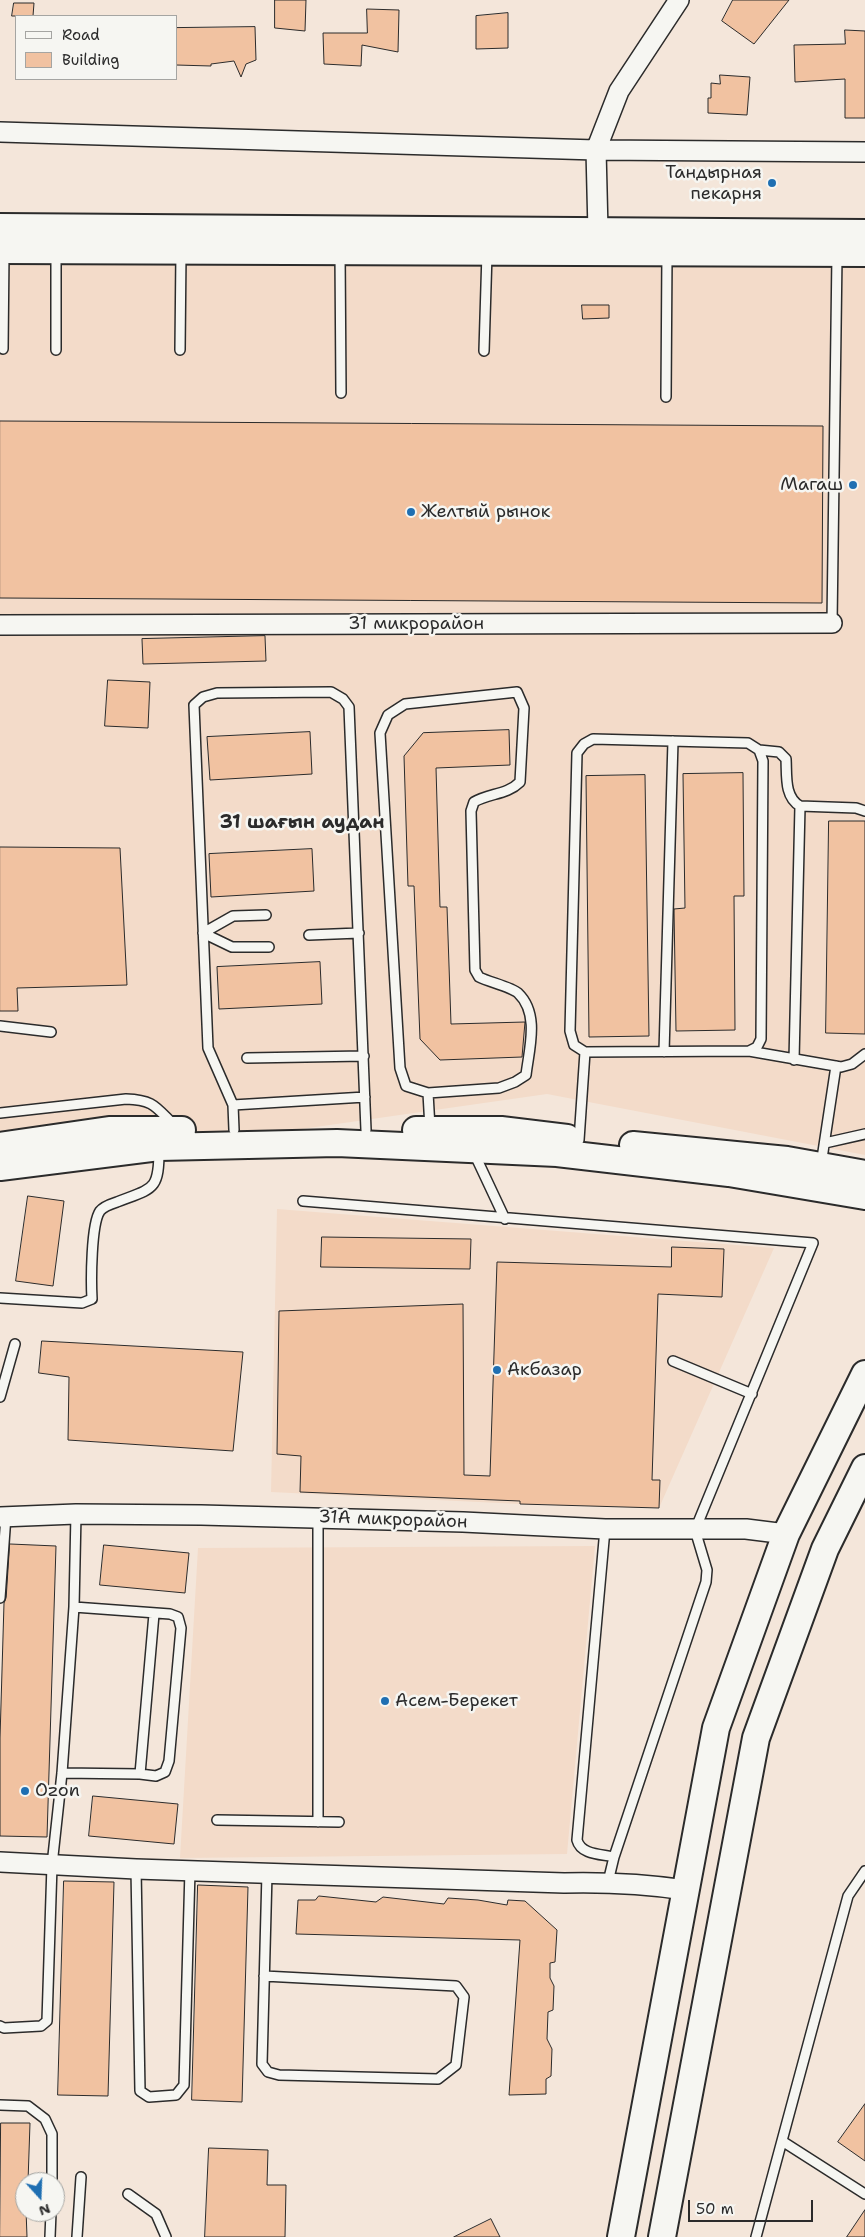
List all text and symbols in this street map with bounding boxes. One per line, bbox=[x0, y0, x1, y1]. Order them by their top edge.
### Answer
legend bbox=[15, 15, 178, 80]
text: Road bbox=[62, 25, 100, 45]
text: Building bbox=[62, 50, 119, 70]
place label: Тандырная пекарня bbox=[665, 162, 762, 204]
marker: Тандырная пекарня bbox=[766, 177, 778, 189]
place label: Магаш bbox=[780, 474, 843, 496]
marker: Магаш bbox=[847, 479, 859, 491]
place label: Желтый рынок bbox=[421, 501, 550, 523]
marker: Желтый рынок bbox=[405, 506, 417, 518]
street label: 31 микрорайон bbox=[348, 613, 484, 635]
district label: 31 шағын аудан bbox=[219, 812, 385, 834]
place label: Акбазар bbox=[507, 1359, 582, 1381]
marker: Акбазар bbox=[491, 1364, 503, 1376]
street label: 31А микрорайон bbox=[318, 1507, 468, 1533]
place label: Асем-Берекет bbox=[395, 1690, 518, 1712]
marker: Асем-Берекет bbox=[379, 1695, 391, 1707]
place label: Ozon bbox=[35, 1780, 80, 1802]
marker: Ozon bbox=[19, 1785, 31, 1797]
north arrow bbox=[15, 2172, 65, 2222]
scale bar bbox=[690, 2190, 815, 2222]
text: 50 m bbox=[696, 2199, 734, 2219]
text: N bbox=[36, 2200, 53, 2221]

